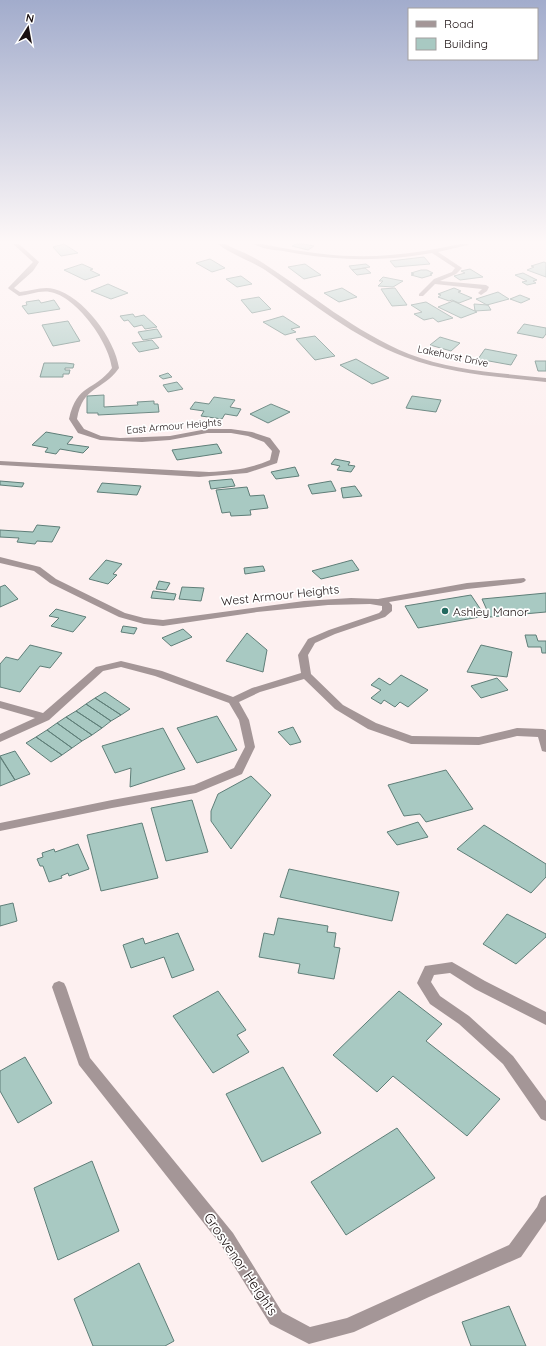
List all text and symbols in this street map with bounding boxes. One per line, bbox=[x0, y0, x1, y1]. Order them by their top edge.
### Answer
north arrow bbox=[8, 8, 48, 48]
legend bbox=[408, 8, 538, 60]
text: N bbox=[25, 11, 35, 26]
text: Road bbox=[444, 16, 474, 31]
text: Building bbox=[444, 36, 488, 51]
street label: Lakehurst Drive bbox=[416, 342, 490, 370]
street label: East Armour Heights bbox=[126, 415, 222, 437]
street label: West Armour Heights bbox=[220, 581, 340, 609]
place label: Ashley Manor bbox=[453, 604, 529, 619]
marker: Ashley Manor bbox=[440, 606, 450, 616]
street label: Grosvenor Heights bbox=[200, 1209, 282, 1319]

